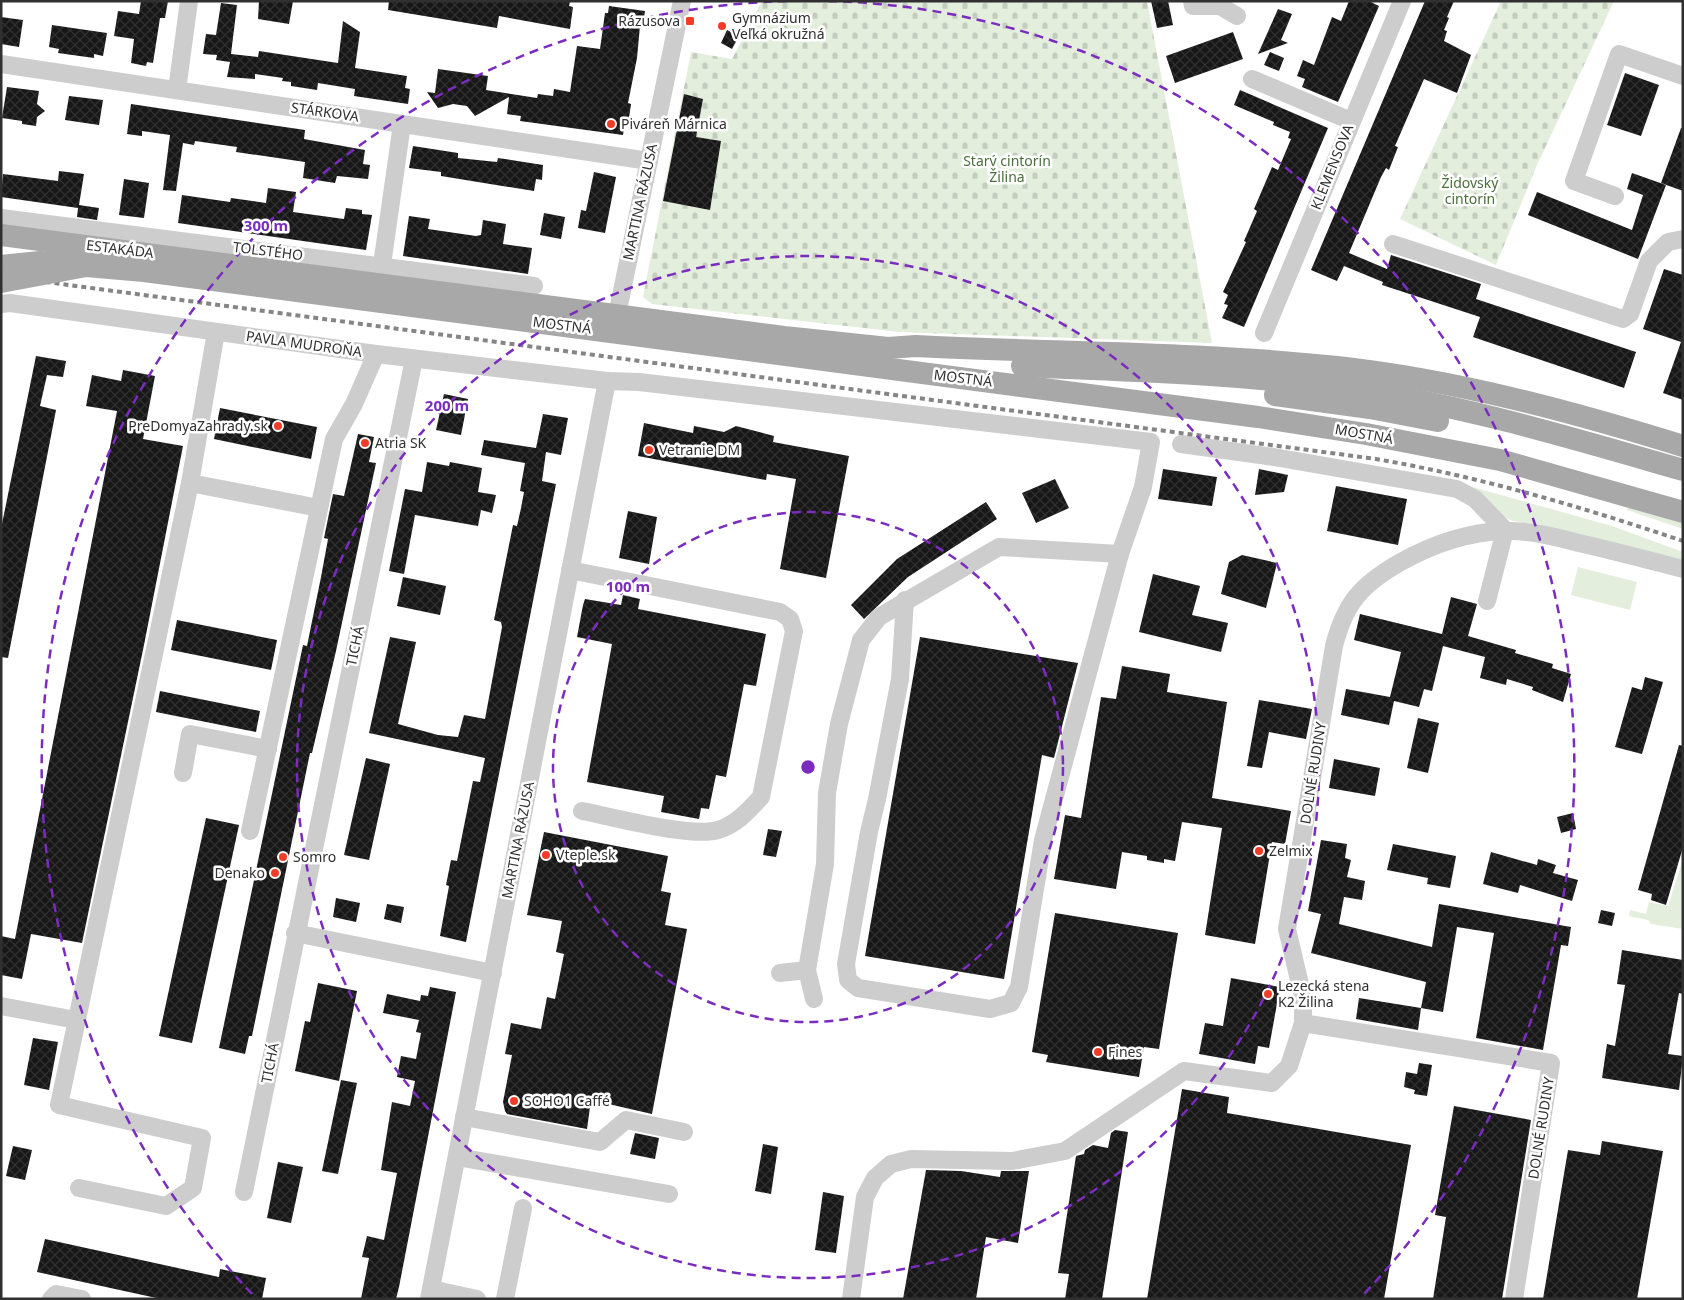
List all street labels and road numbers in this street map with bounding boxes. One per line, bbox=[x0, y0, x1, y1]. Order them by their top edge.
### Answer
street label: STÁRKOVA bbox=[290, 97, 360, 126]
street label: KLEMENSOVA bbox=[1306, 121, 1357, 212]
street label: MARTINA RÁZUSA bbox=[618, 142, 661, 262]
street label: ESTAKÁDA bbox=[85, 235, 155, 262]
street label: TOLSTÉHO bbox=[232, 237, 304, 264]
street label: MOSTNÁ bbox=[532, 311, 592, 338]
street label: PAVLA MUDROŇA bbox=[245, 326, 363, 361]
street label: MOSTNÁ bbox=[933, 364, 993, 391]
street label: MOSTNÁ bbox=[1334, 419, 1395, 448]
street label: TICHÁ bbox=[341, 624, 368, 668]
street label: DOLNÉ RUDINY bbox=[1295, 720, 1330, 825]
street label: MARTINA RÁZUSA bbox=[497, 780, 538, 900]
street label: TICHÁ bbox=[256, 1041, 283, 1085]
street label: DOLNÉ RUDINY bbox=[1523, 1075, 1558, 1180]

